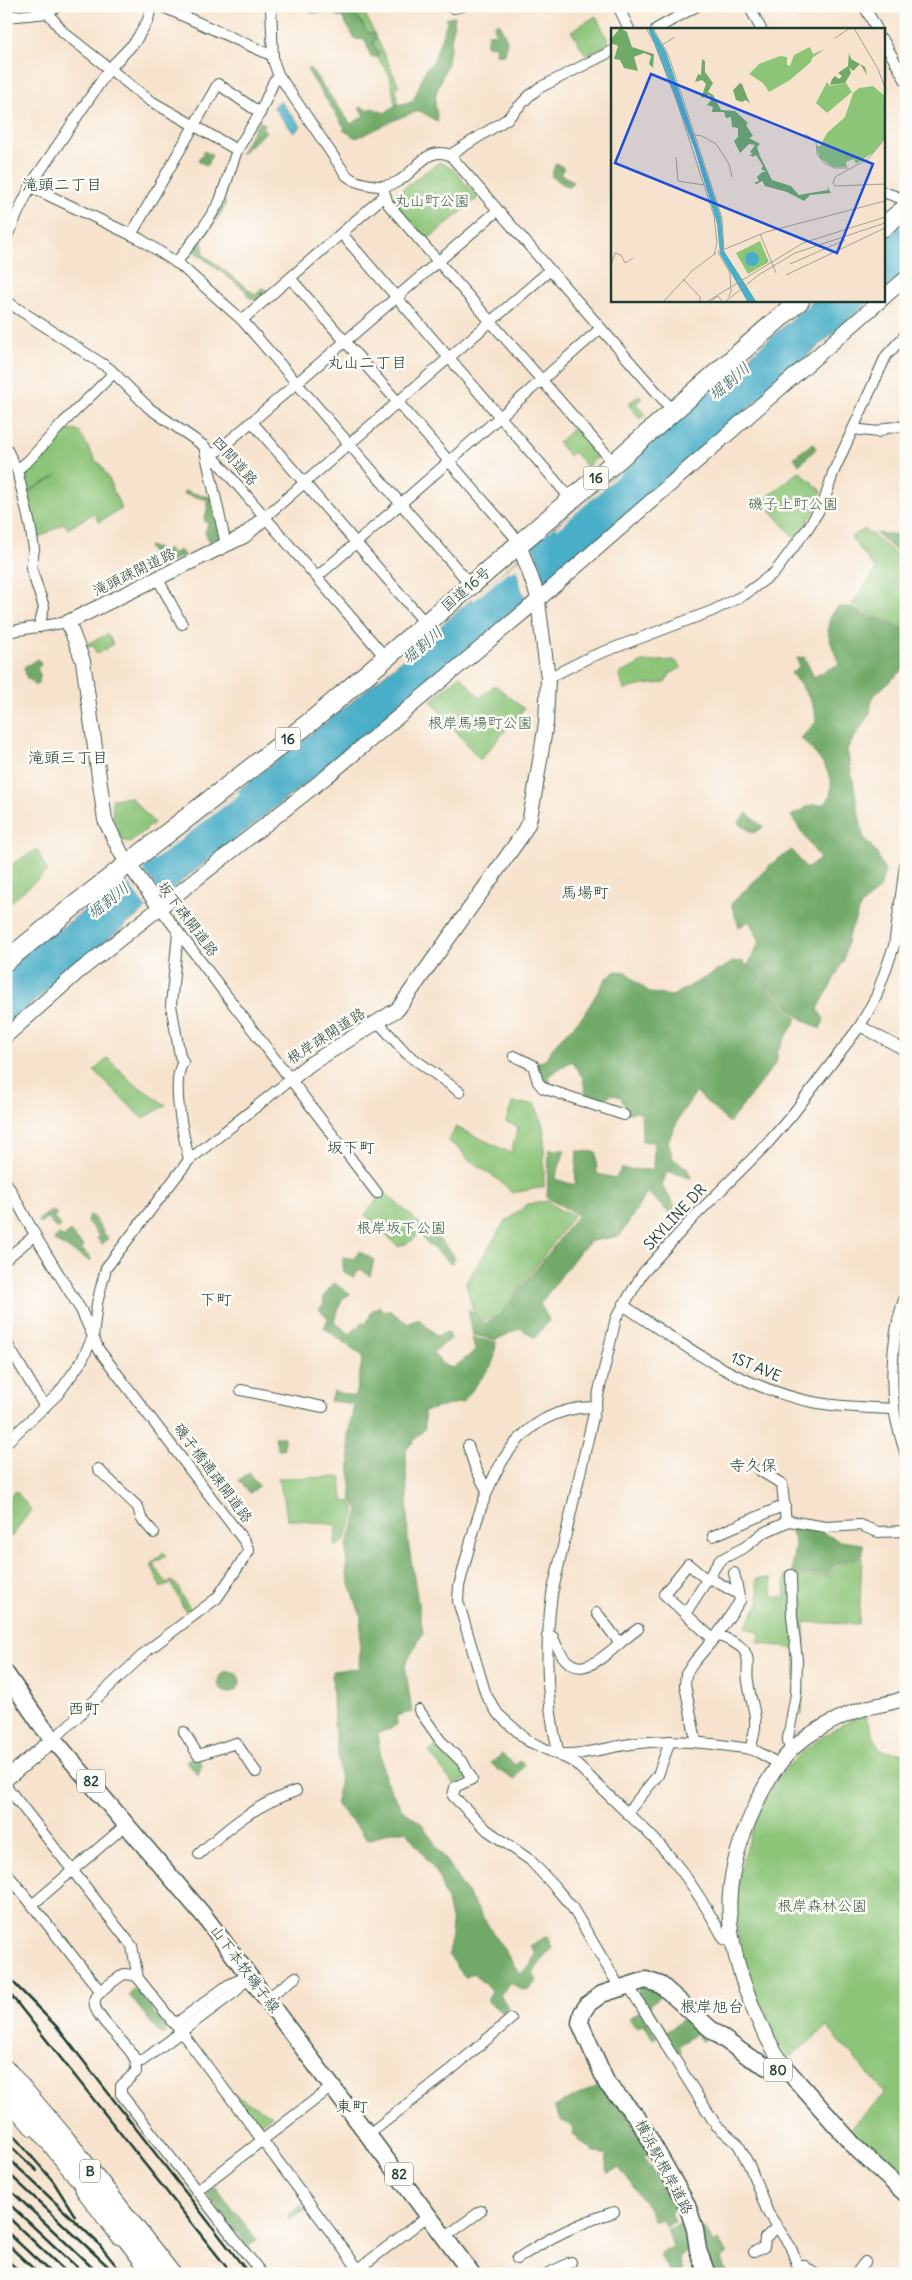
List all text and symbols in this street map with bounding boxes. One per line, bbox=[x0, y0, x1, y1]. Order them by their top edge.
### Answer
inset map bbox=[611, 28, 884, 301]
district label: 滝頭二丁目 bbox=[22, 174, 102, 194]
park label: 丸山町公園 bbox=[394, 191, 470, 210]
district label: 丸山二丁目 bbox=[327, 352, 407, 372]
water label: 堀割川 bbox=[704, 358, 754, 404]
street label: 四間道路 bbox=[208, 432, 263, 489]
road number: 16 bbox=[584, 466, 608, 489]
park label: 磯子上町公園 bbox=[748, 494, 838, 513]
street label: 滝頭疎開道路 bbox=[89, 543, 178, 600]
street label: 国道16号 bbox=[437, 562, 494, 615]
water label: 堀割川 bbox=[397, 622, 447, 668]
park label: 根岸馬場町公園 bbox=[427, 713, 533, 732]
road number: 16 bbox=[276, 728, 300, 751]
district label: 滝頭三丁目 bbox=[28, 747, 108, 767]
water label: 堀割川 bbox=[83, 877, 133, 923]
street label: 坂下疎開道路 bbox=[154, 877, 223, 960]
district label: 馬場町 bbox=[561, 882, 609, 902]
street label: 根岸疎開道路 bbox=[283, 1003, 369, 1068]
district label: 坂下町 bbox=[327, 1137, 375, 1157]
street label: SKYLINE DR bbox=[639, 1179, 710, 1254]
park label: 根岸坂下公園 bbox=[356, 1218, 446, 1237]
district label: 下町 bbox=[200, 1289, 232, 1309]
street label: 1ST AVE bbox=[728, 1347, 784, 1386]
street label: 磯子橋通疎開道路 bbox=[170, 1419, 257, 1526]
district label: 寺久保 bbox=[729, 1455, 777, 1475]
district label: 西町 bbox=[68, 1698, 100, 1718]
road number: 82 bbox=[77, 1770, 105, 1792]
park label: 根岸森林公園 bbox=[777, 1896, 867, 1915]
street label: 山下本牧磯子線 bbox=[206, 1921, 285, 2016]
district label: 根岸旭台 bbox=[680, 1996, 744, 2016]
road number: 80 bbox=[764, 2058, 792, 2082]
district label: 東町 bbox=[336, 2096, 368, 2116]
street label: 横浜駅根岸道路 bbox=[631, 2116, 697, 2218]
road number: B bbox=[80, 2160, 100, 2182]
road number: 82 bbox=[385, 2162, 413, 2186]

